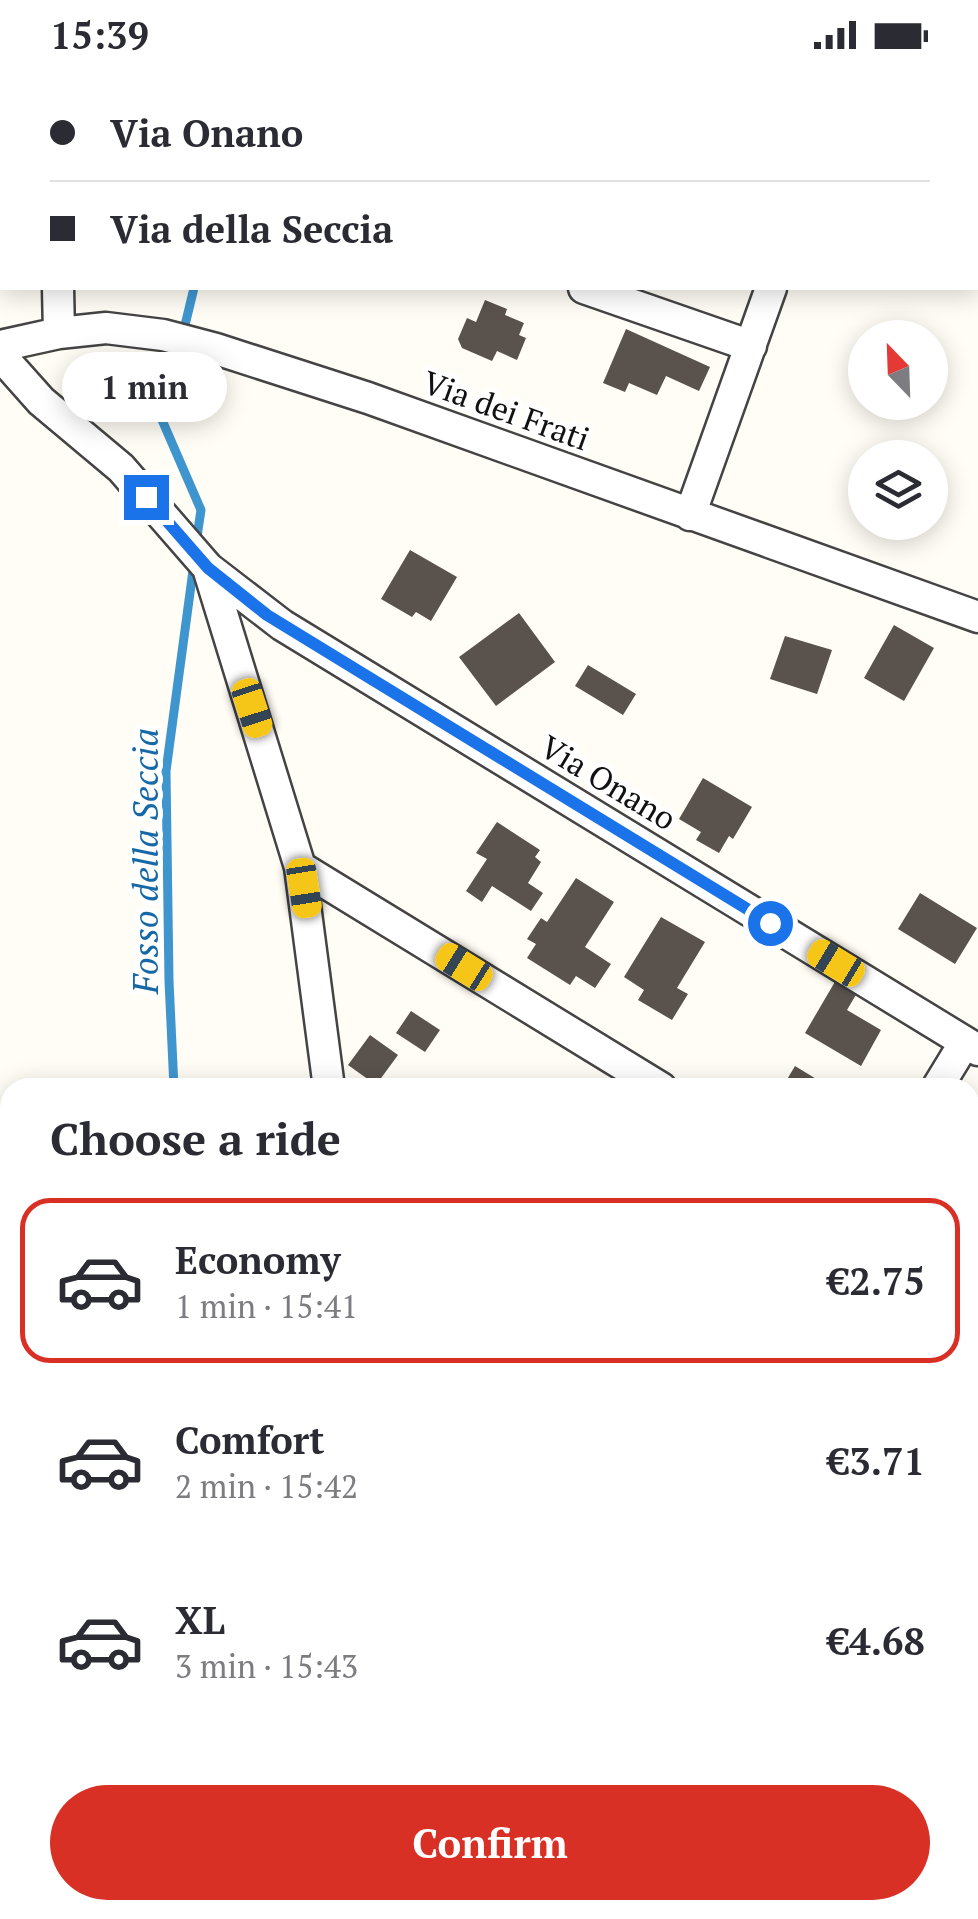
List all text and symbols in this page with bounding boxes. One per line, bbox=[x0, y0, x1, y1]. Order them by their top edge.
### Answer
text: 15:39 bbox=[50, 10, 149, 60]
text: Via Onano bbox=[110, 108, 303, 158]
text: Via della Seccia bbox=[110, 204, 393, 254]
north arrow bbox=[848, 320, 948, 420]
map controls bbox=[848, 320, 948, 540]
callout: 1 min bbox=[64, 352, 228, 422]
street label: Via dei Frati bbox=[417, 361, 595, 460]
text: 1 min bbox=[101, 366, 188, 408]
button: layers bbox=[848, 440, 948, 540]
route end bbox=[124, 475, 169, 520]
car bbox=[228, 675, 276, 741]
street label: Via Onano bbox=[533, 725, 684, 839]
water label: Fosso della Seccia bbox=[122, 728, 168, 995]
car bbox=[284, 856, 324, 920]
route start bbox=[748, 901, 793, 946]
car bbox=[803, 935, 869, 991]
car bbox=[431, 938, 497, 996]
text: Choose a ride bbox=[50, 1108, 341, 1168]
text: Economy bbox=[175, 1235, 341, 1285]
icon: car bbox=[55, 1236, 145, 1326]
text: €2.75 bbox=[828, 1256, 925, 1306]
text: 1 min · 15:41 bbox=[175, 1285, 358, 1327]
text: Comfort bbox=[175, 1415, 324, 1465]
icon: car bbox=[55, 1416, 145, 1506]
text: €3.71 bbox=[828, 1436, 925, 1486]
text: 2 min · 15:42 bbox=[175, 1465, 358, 1507]
text: XL bbox=[175, 1595, 225, 1645]
icon: car bbox=[55, 1596, 145, 1686]
text: €4.68 bbox=[828, 1616, 925, 1666]
text: 3 min · 15:43 bbox=[175, 1645, 358, 1687]
button: Confirm bbox=[50, 1785, 930, 1900]

